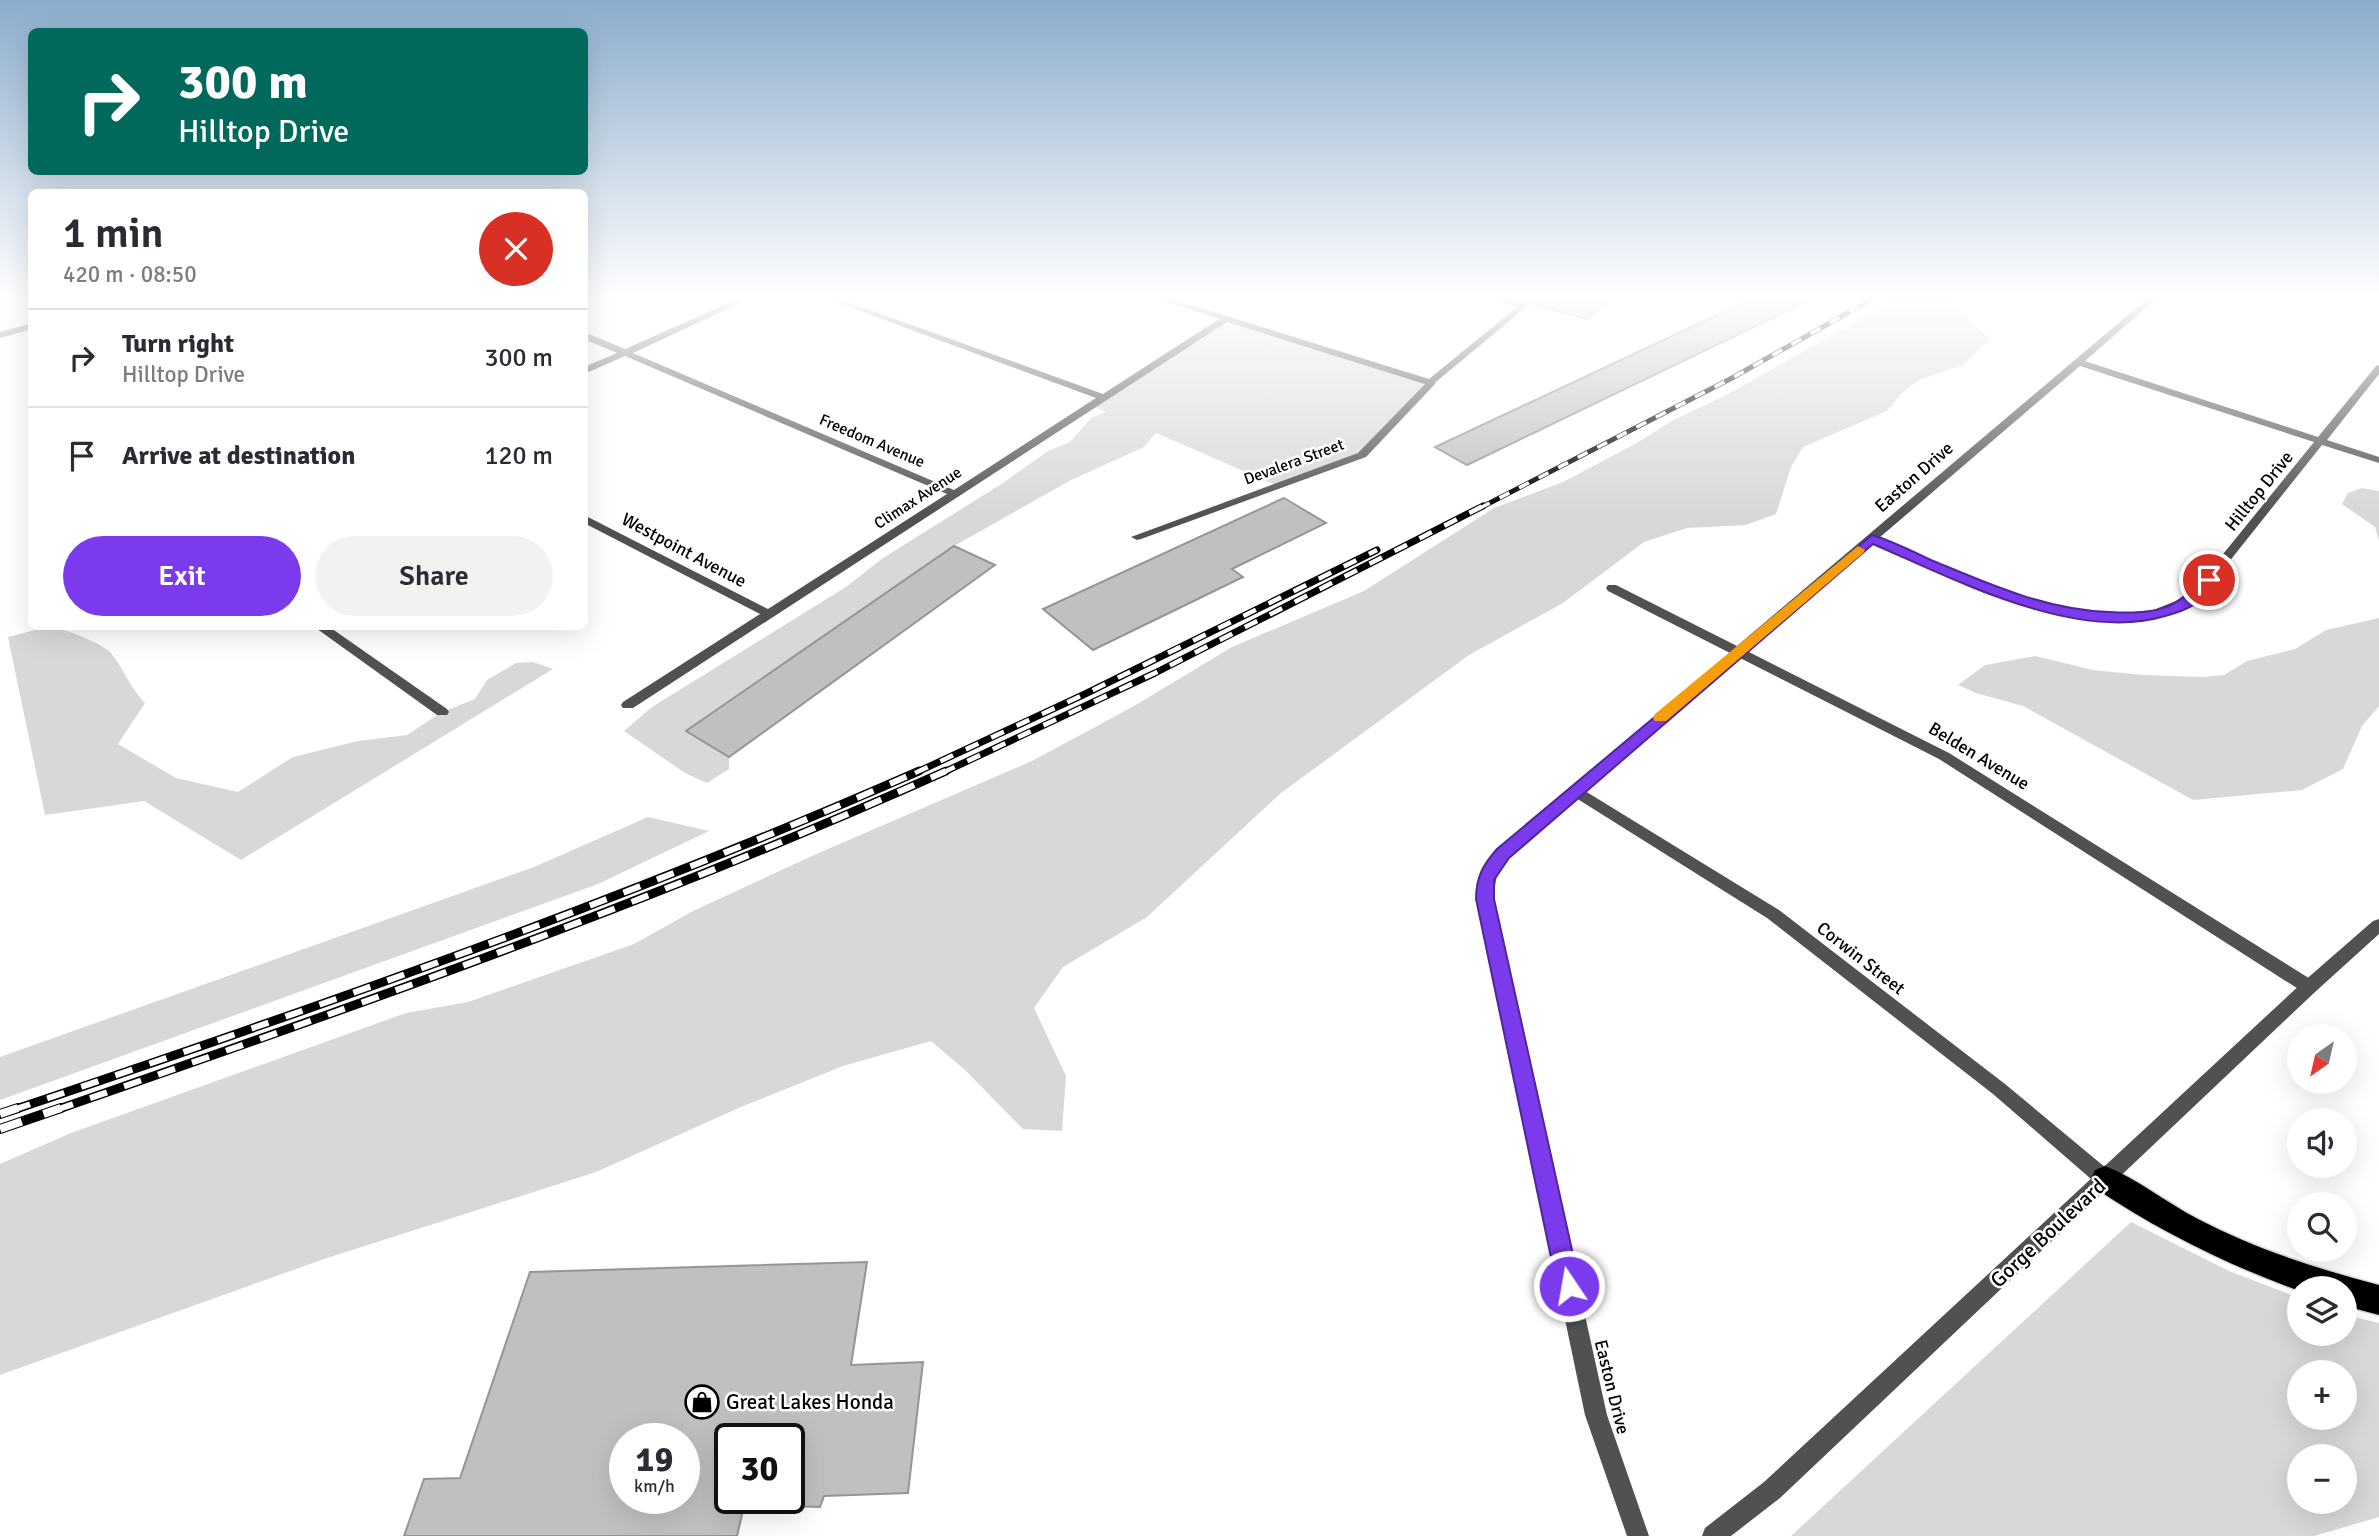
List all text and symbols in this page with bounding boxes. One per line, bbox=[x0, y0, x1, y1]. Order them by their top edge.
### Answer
text: 300 m bbox=[178, 52, 308, 112]
icon: right bbox=[63, 56, 154, 147]
text: Hilltop Drive bbox=[178, 112, 349, 151]
text: 1 min bbox=[63, 208, 164, 259]
button: close bbox=[479, 212, 553, 286]
text: 420 m · 08:50 bbox=[63, 260, 197, 289]
text: Turn right bbox=[122, 328, 234, 360]
icon: right bbox=[63, 339, 101, 377]
text: 300 m bbox=[484, 342, 553, 374]
text: Hilltop Drive bbox=[122, 360, 245, 389]
street label: Freedom Avenue bbox=[816, 410, 928, 472]
street label: Devalera Street bbox=[1241, 434, 1347, 489]
icon: arrive bbox=[63, 437, 101, 475]
street label: Easton Drive bbox=[1870, 437, 1958, 517]
text: Arrive at destination bbox=[122, 440, 355, 472]
text: 120 m bbox=[484, 440, 553, 472]
street label: Hilltop Drive bbox=[2220, 447, 2298, 535]
street label: Climax Avenue bbox=[870, 462, 966, 534]
street label: Westpoint Avenue bbox=[618, 508, 750, 592]
button: Exit bbox=[63, 536, 301, 616]
button: Share bbox=[315, 536, 553, 616]
pin bbox=[2179, 550, 2239, 610]
icon: arrive bbox=[2190, 561, 2228, 599]
street label: Belden Avenue bbox=[1925, 717, 2033, 795]
street label: Corwin Street bbox=[1813, 917, 1909, 999]
north arrow bbox=[2287, 1024, 2357, 1094]
map controls bbox=[2287, 1024, 2357, 1514]
button: sound bbox=[2287, 1108, 2357, 1178]
street label: Gorge Boulevard bbox=[1985, 1173, 2111, 1293]
button: search bbox=[2287, 1192, 2357, 1262]
position arrow bbox=[1532, 1249, 1606, 1323]
button: layers bbox=[2287, 1276, 2357, 1346]
street label: Easton Drive bbox=[1590, 1337, 1634, 1437]
button: + bbox=[2287, 1360, 2357, 1430]
shop icon: Great Lakes Honda bbox=[683, 1383, 721, 1421]
place label: Great Lakes Honda bbox=[726, 1389, 894, 1415]
speed limit sign: 30 bbox=[714, 1423, 805, 1514]
text: 19 bbox=[636, 1438, 673, 1481]
button: − bbox=[2287, 1444, 2357, 1514]
text: km/h bbox=[634, 1475, 675, 1497]

